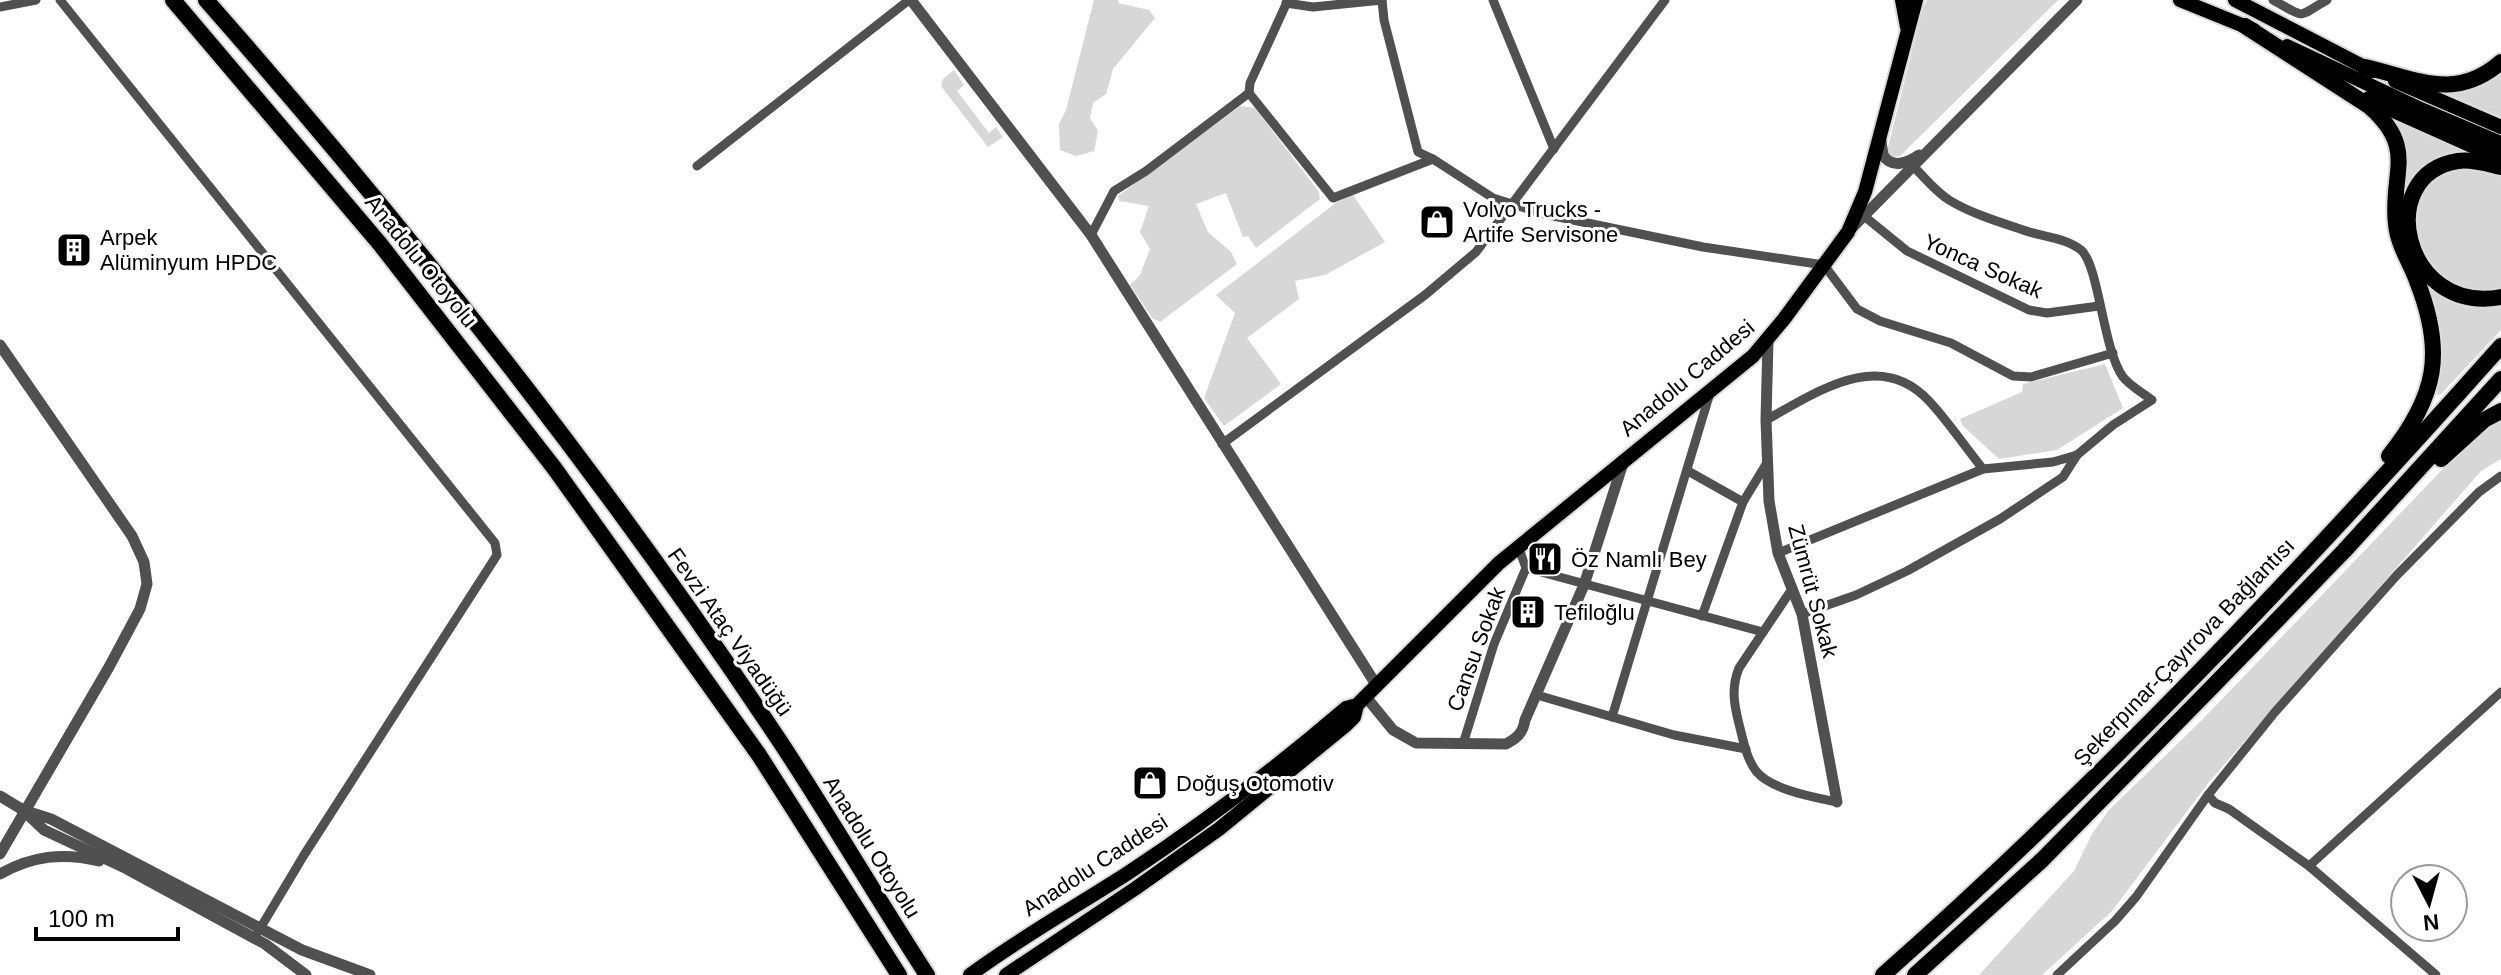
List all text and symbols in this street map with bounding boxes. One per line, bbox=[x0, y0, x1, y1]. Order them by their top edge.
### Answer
street label: Anadolu Otoyolu bbox=[360, 190, 482, 332]
place label: Volvo Trucks - Artife Servisone bbox=[1463, 197, 1618, 247]
shop icon: Volvo Trucks - Artife Servisone bbox=[1418, 203, 1456, 241]
place label: Arpek Alüminyum HPDC bbox=[100, 225, 277, 275]
street label: Yonca Sokak bbox=[1920, 229, 2047, 304]
building icon: Arpek Alüminyum HPDC bbox=[55, 231, 93, 269]
street label: Anadolu Caddesi bbox=[1615, 315, 1759, 441]
street label: Zümrüt Sokak bbox=[1783, 522, 1843, 661]
street label: Şekerpınar-Çayırova Bağlantısı bbox=[2068, 533, 2300, 771]
restaurant icon: Öz Namlı Bey bbox=[1526, 540, 1564, 578]
street label: Fevzi Ataç Viyadüğü bbox=[663, 543, 797, 721]
place label: Öz Namlı Bey bbox=[1571, 547, 1707, 572]
street label: Cansu Sokak bbox=[1442, 582, 1510, 715]
building icon: Tefiloğlu bbox=[1509, 593, 1547, 631]
place label: Tefiloğlu bbox=[1554, 600, 1635, 625]
shop icon: Doğuş Otomotiv bbox=[1131, 764, 1169, 802]
street label: Anadolu Otoyolu bbox=[818, 771, 926, 923]
place label: Doğuş Otomotiv bbox=[1176, 771, 1334, 796]
street label: Anadolu Caddesi bbox=[1018, 809, 1172, 921]
north arrow bbox=[2389, 863, 2469, 943]
scale bar bbox=[36, 891, 178, 941]
text: 100 m bbox=[48, 905, 115, 932]
text: N bbox=[2422, 909, 2440, 936]

